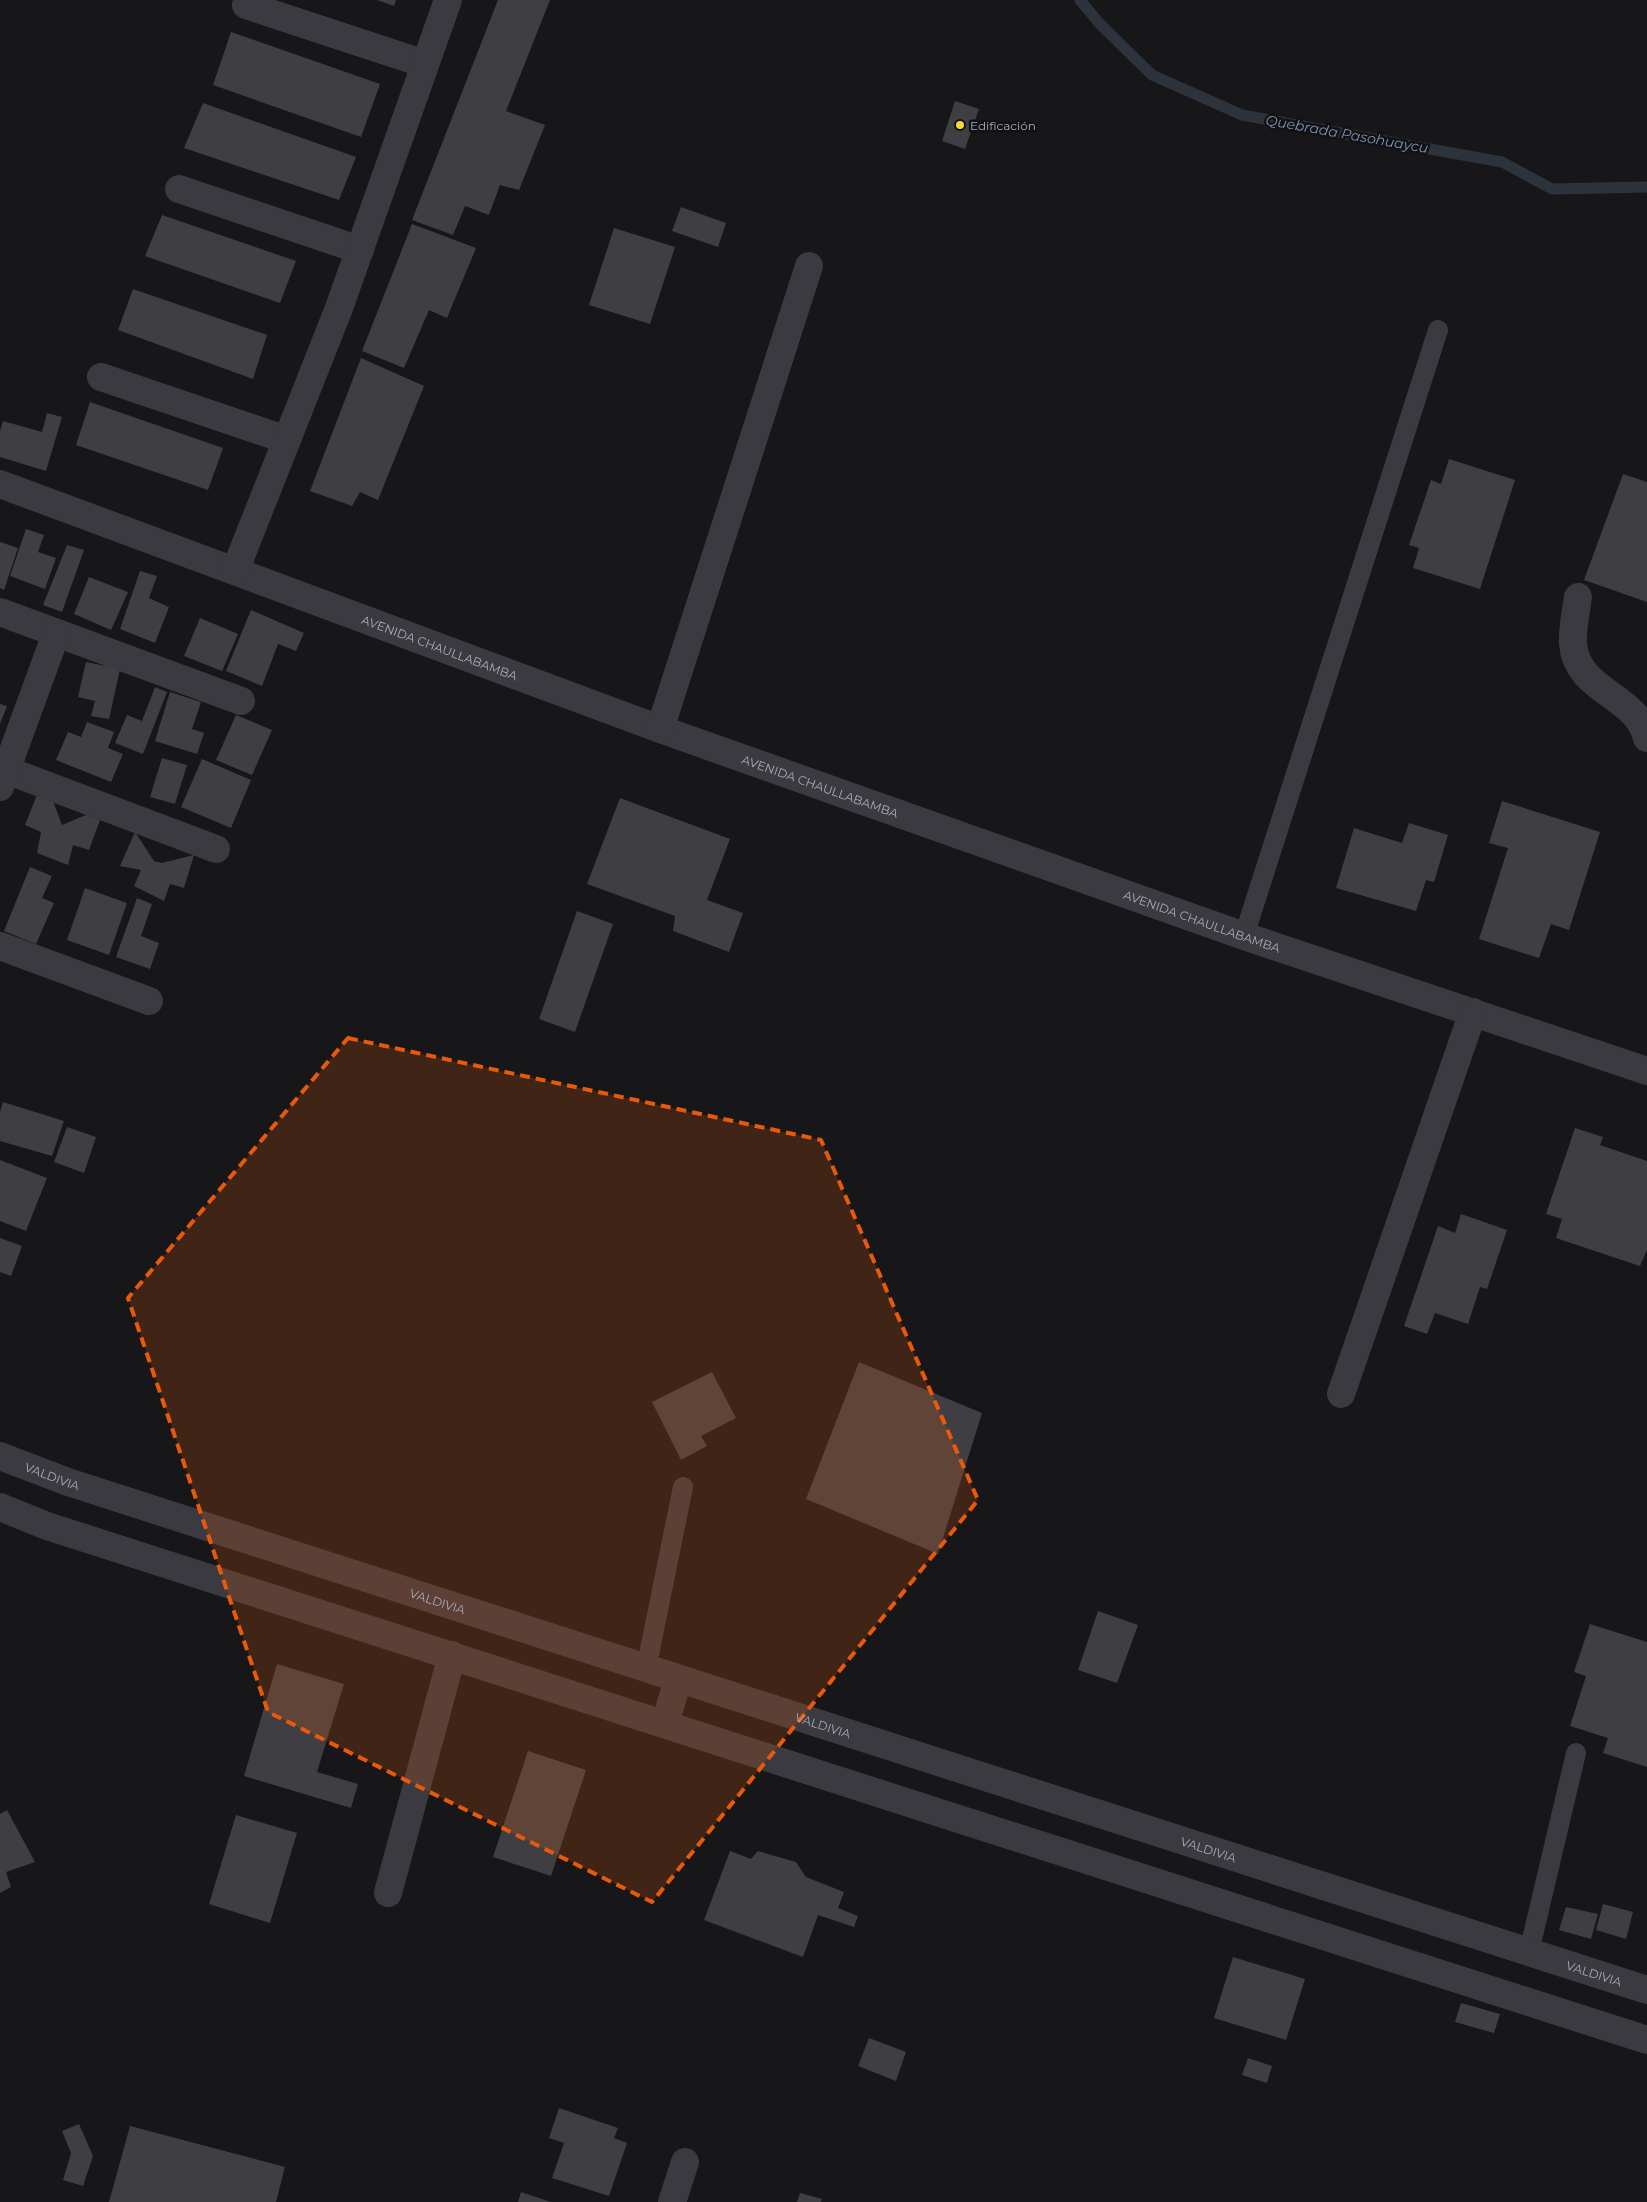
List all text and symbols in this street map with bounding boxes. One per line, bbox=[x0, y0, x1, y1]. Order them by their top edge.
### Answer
water label: Quebrada Pasohuaycu bbox=[1264, 111, 1430, 157]
place label: Edificación bbox=[970, 118, 1036, 133]
marker: Edificación bbox=[954, 119, 966, 131]
street label: AVENIDA CHAULLABAMBA bbox=[360, 611, 520, 683]
street label: AVENIDA CHAULLABAMBA bbox=[740, 751, 901, 821]
street label: AVENIDA CHAULLABAMBA bbox=[1122, 886, 1283, 955]
street label: VALDIVIA bbox=[23, 1459, 82, 1493]
street label: VALDIVIA bbox=[408, 1585, 468, 1617]
street label: VALDIVIA bbox=[793, 1709, 853, 1741]
street label: VALDIVIA bbox=[1179, 1833, 1239, 1865]
street label: VALDIVIA bbox=[1565, 1957, 1624, 1989]

